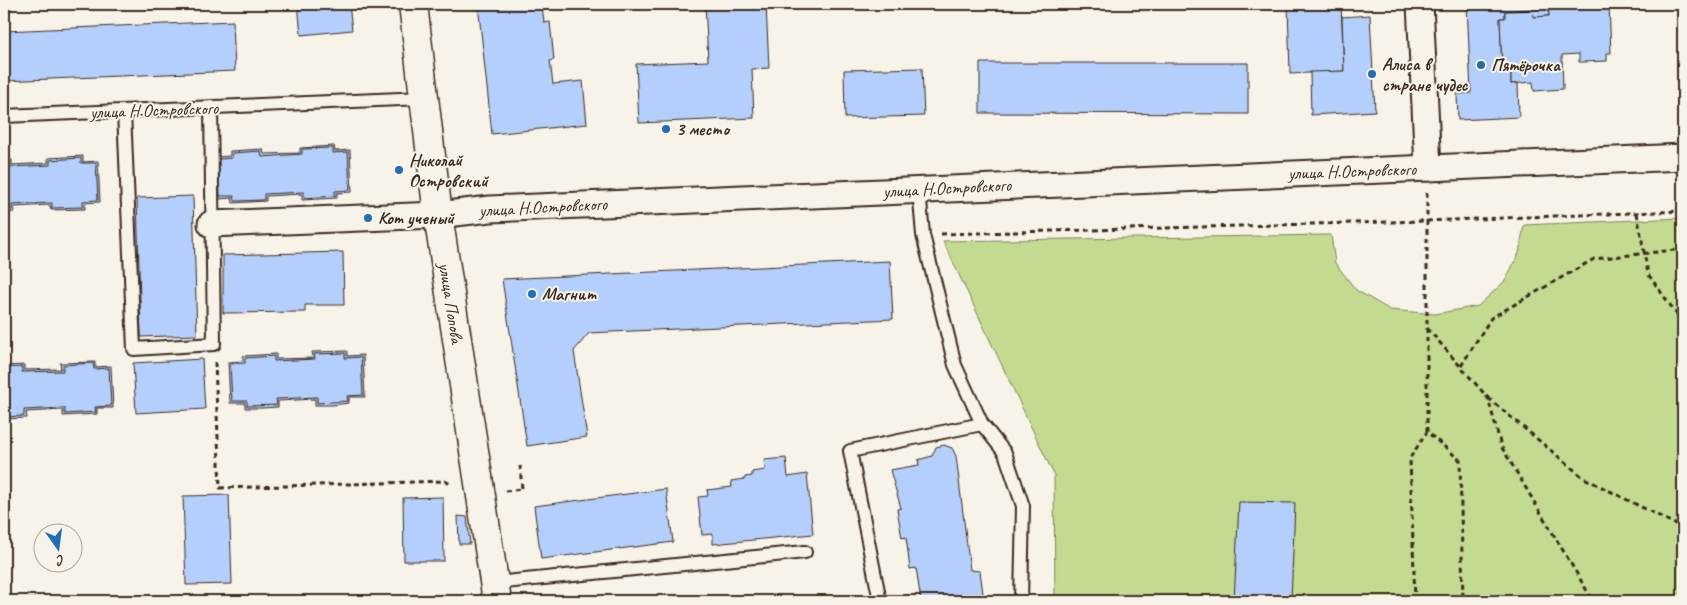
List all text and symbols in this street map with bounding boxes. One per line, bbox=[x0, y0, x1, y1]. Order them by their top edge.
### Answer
place label: Алиса в стране чудес bbox=[1382, 53, 1469, 96]
place label: Пятёрочка bbox=[1491, 54, 1561, 76]
marker: Пятёрочка bbox=[1475, 59, 1487, 71]
marker: Алиса в стране чудес bbox=[1366, 68, 1378, 80]
street label: улица Н.Островского bbox=[89, 97, 220, 123]
place label: 3 место bbox=[676, 118, 731, 140]
marker: 3 место bbox=[660, 123, 672, 135]
place label: Николай Островский bbox=[409, 149, 489, 192]
street label: улица Н.Островского bbox=[1287, 158, 1418, 184]
marker: Николай Островский bbox=[393, 164, 405, 176]
street label: улица Н.Островского bbox=[881, 174, 1013, 202]
street label: улица Н.Островского bbox=[477, 193, 609, 221]
place label: Кот ученый bbox=[378, 207, 455, 229]
marker: Кот ученый bbox=[362, 212, 374, 224]
street label: улица Попова bbox=[434, 260, 468, 347]
place label: Магнит bbox=[542, 283, 597, 305]
marker: Магнит bbox=[526, 288, 538, 300]
north arrow bbox=[32, 522, 82, 572]
text: С bbox=[54, 551, 66, 570]

